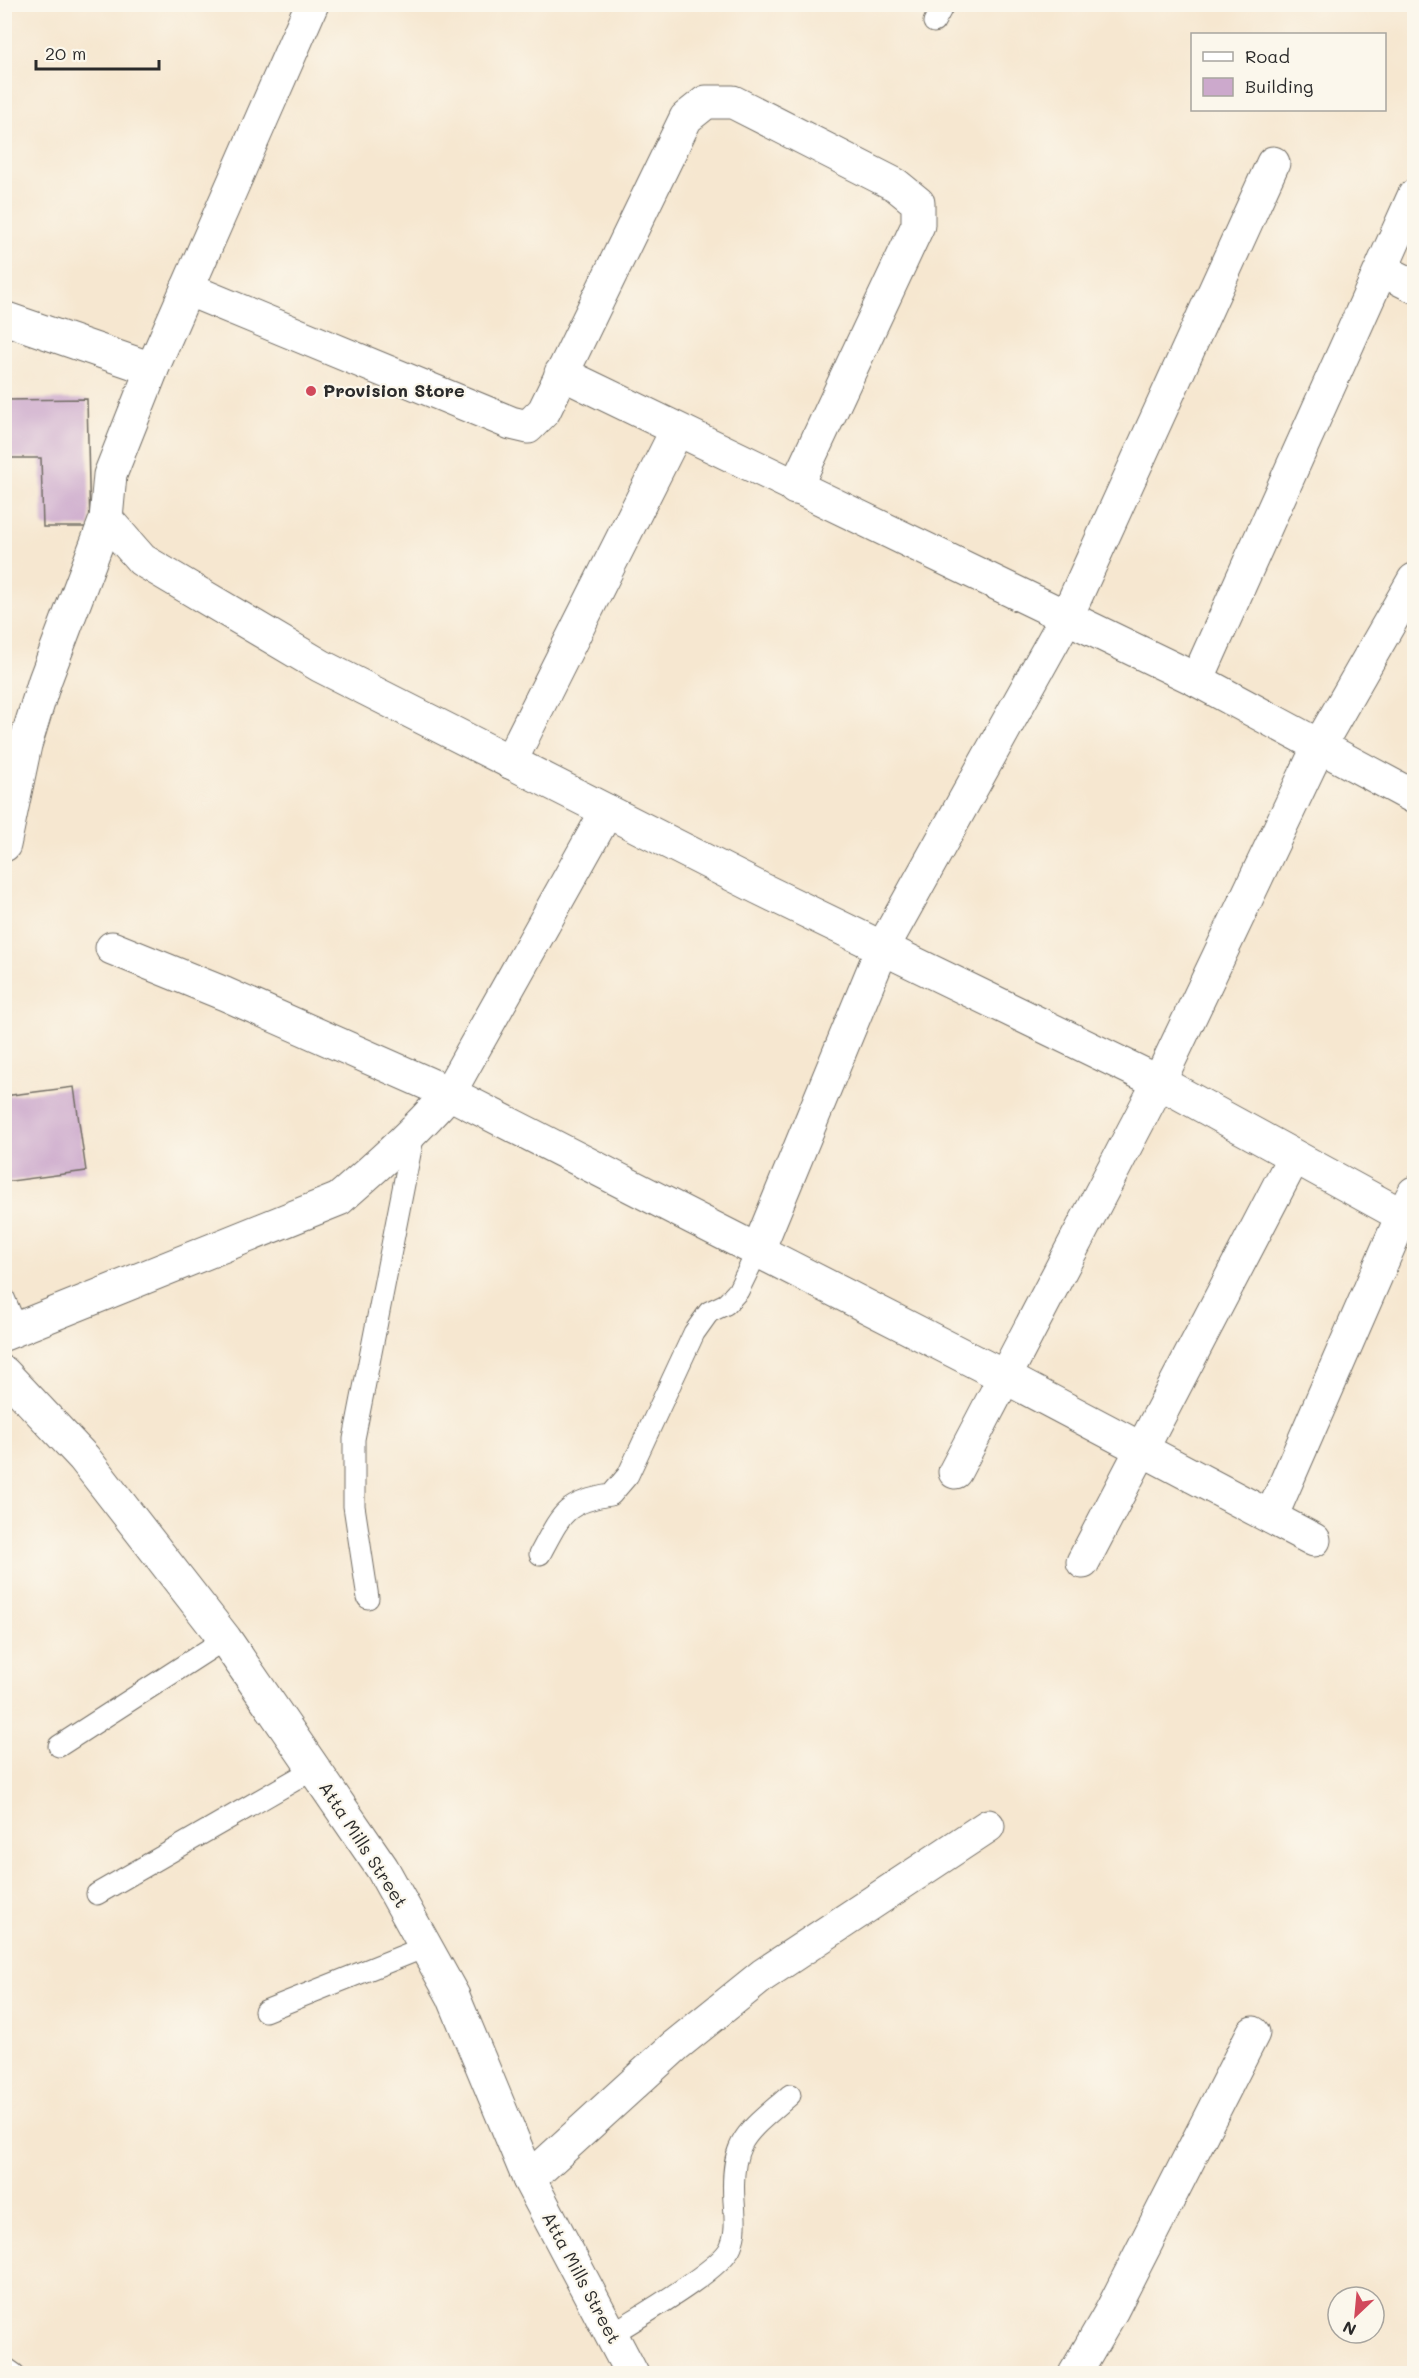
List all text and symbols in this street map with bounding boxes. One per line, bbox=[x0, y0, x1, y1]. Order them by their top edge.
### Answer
scale bar bbox=[36, 33, 159, 71]
legend bbox=[1191, 33, 1386, 111]
text: 20 m bbox=[45, 41, 86, 65]
text: Road bbox=[1245, 44, 1290, 68]
text: Building bbox=[1245, 74, 1313, 98]
place label: Provision Store bbox=[323, 378, 465, 402]
marker: Provision Store bbox=[304, 384, 318, 398]
street label: Atta Mills Street bbox=[314, 1777, 414, 1912]
street label: Atta Mills Street bbox=[537, 2207, 627, 2348]
north arrow bbox=[1326, 2285, 1386, 2345]
text: N bbox=[1339, 2317, 1359, 2341]

